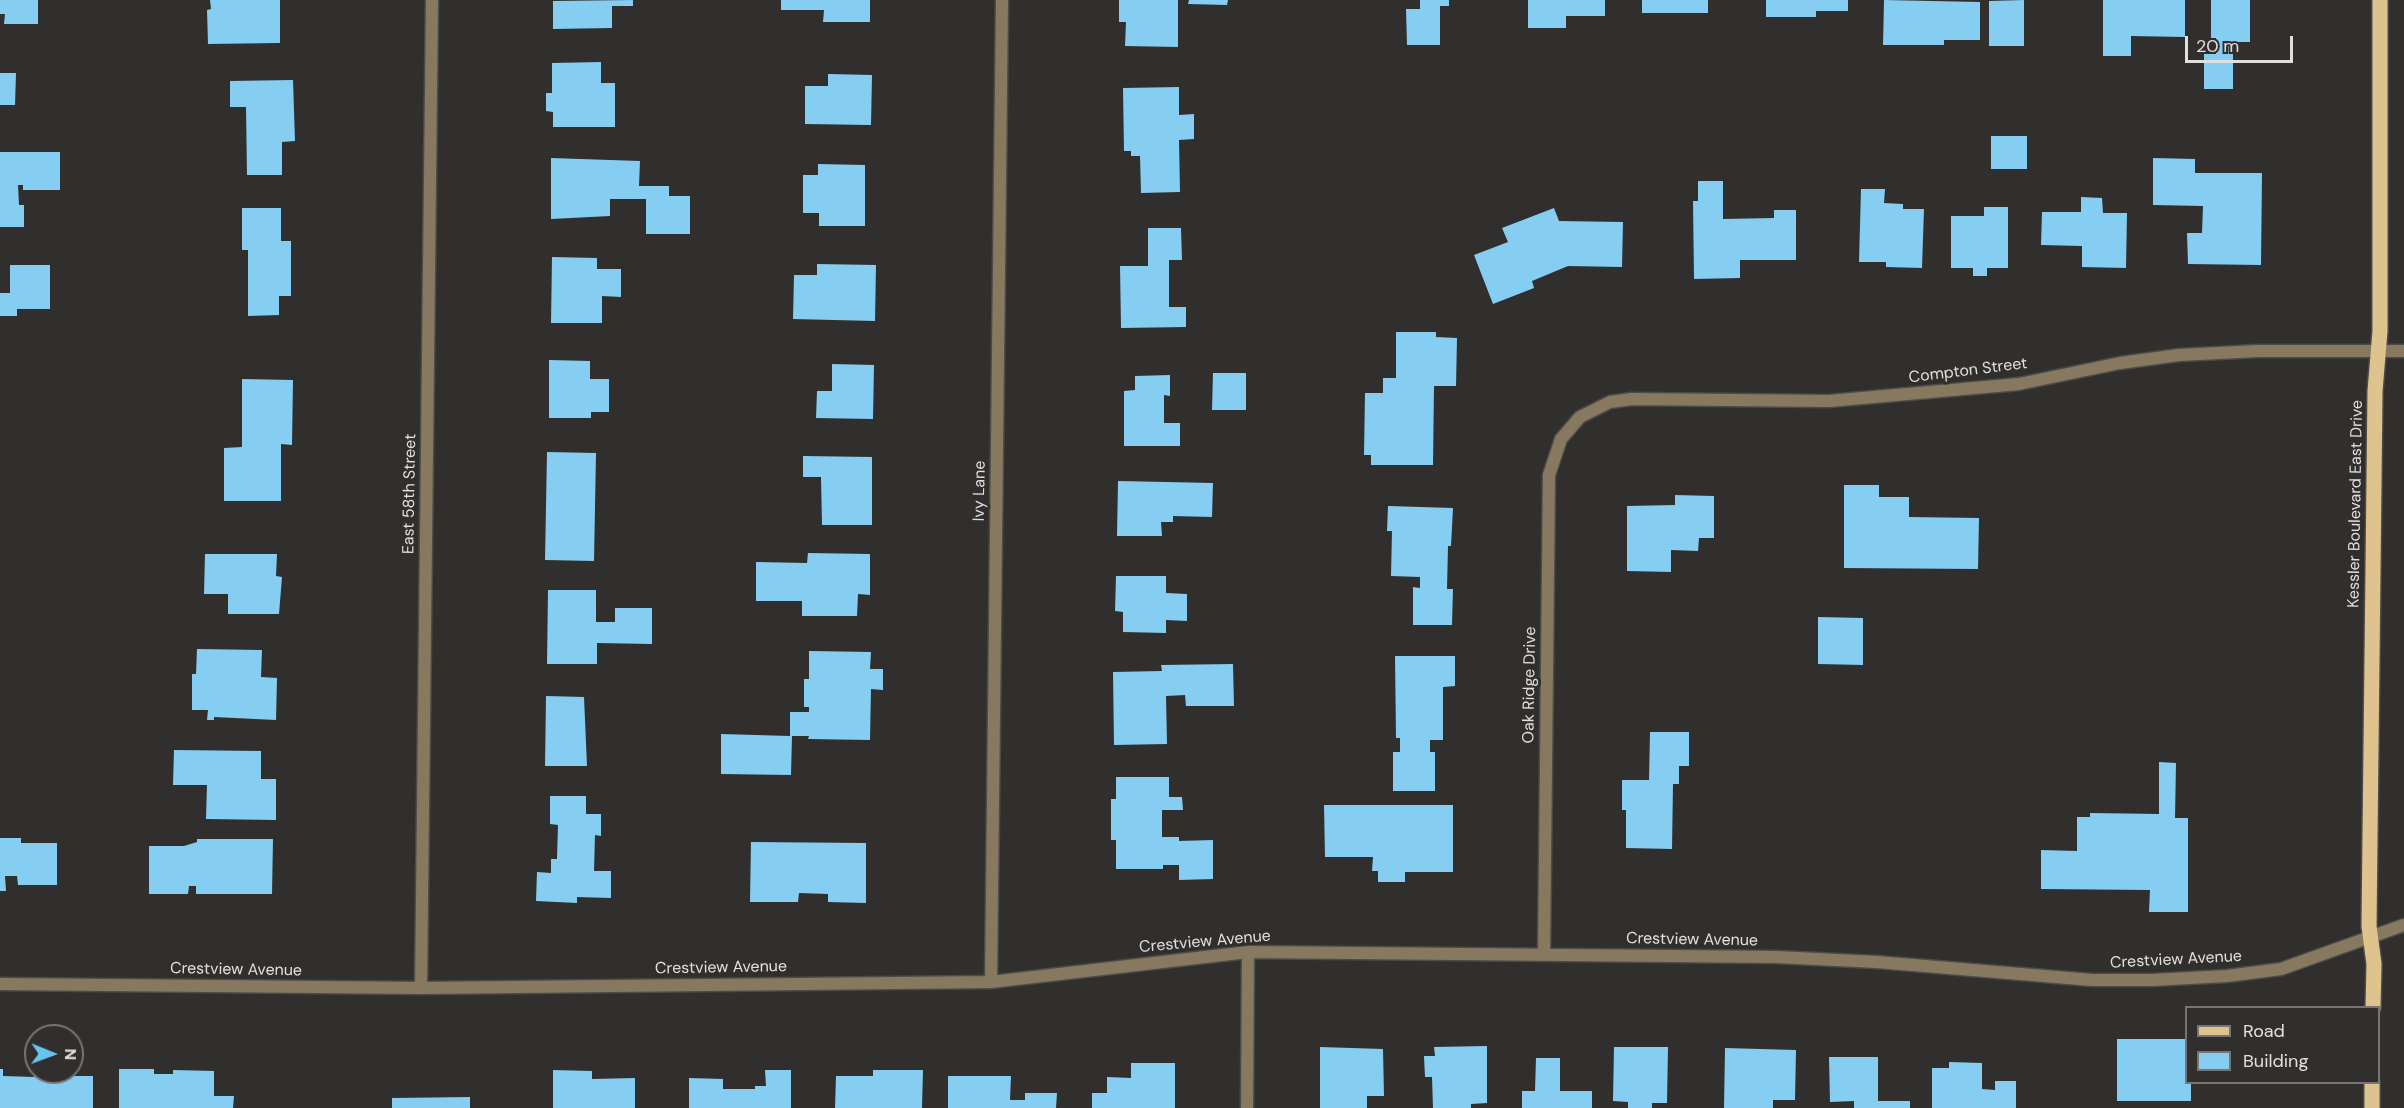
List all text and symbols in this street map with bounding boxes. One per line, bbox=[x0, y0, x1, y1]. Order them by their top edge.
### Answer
scale bar bbox=[2188, 24, 2296, 62]
text: 20 m bbox=[2196, 34, 2239, 58]
street label: Compton Street bbox=[1908, 354, 2028, 388]
street label: Kessler Boulevard East Drive bbox=[2345, 400, 2367, 608]
street label: East 58th Street bbox=[399, 434, 421, 554]
street label: Ivy Lane bbox=[970, 460, 990, 522]
street label: Oak Ridge Drive bbox=[1519, 627, 1541, 743]
street label: Crestview Avenue bbox=[1138, 927, 1272, 957]
street label: Crestview Avenue bbox=[1626, 929, 1758, 951]
street label: Crestview Avenue bbox=[2110, 947, 2242, 973]
street label: Crestview Avenue bbox=[655, 957, 787, 979]
street label: Crestview Avenue bbox=[170, 959, 302, 981]
legend bbox=[2185, 1006, 2380, 1084]
text: Road bbox=[2243, 1019, 2285, 1043]
north arrow bbox=[24, 1024, 84, 1084]
text: N bbox=[60, 1048, 81, 1060]
text: Building bbox=[2243, 1049, 2308, 1073]

